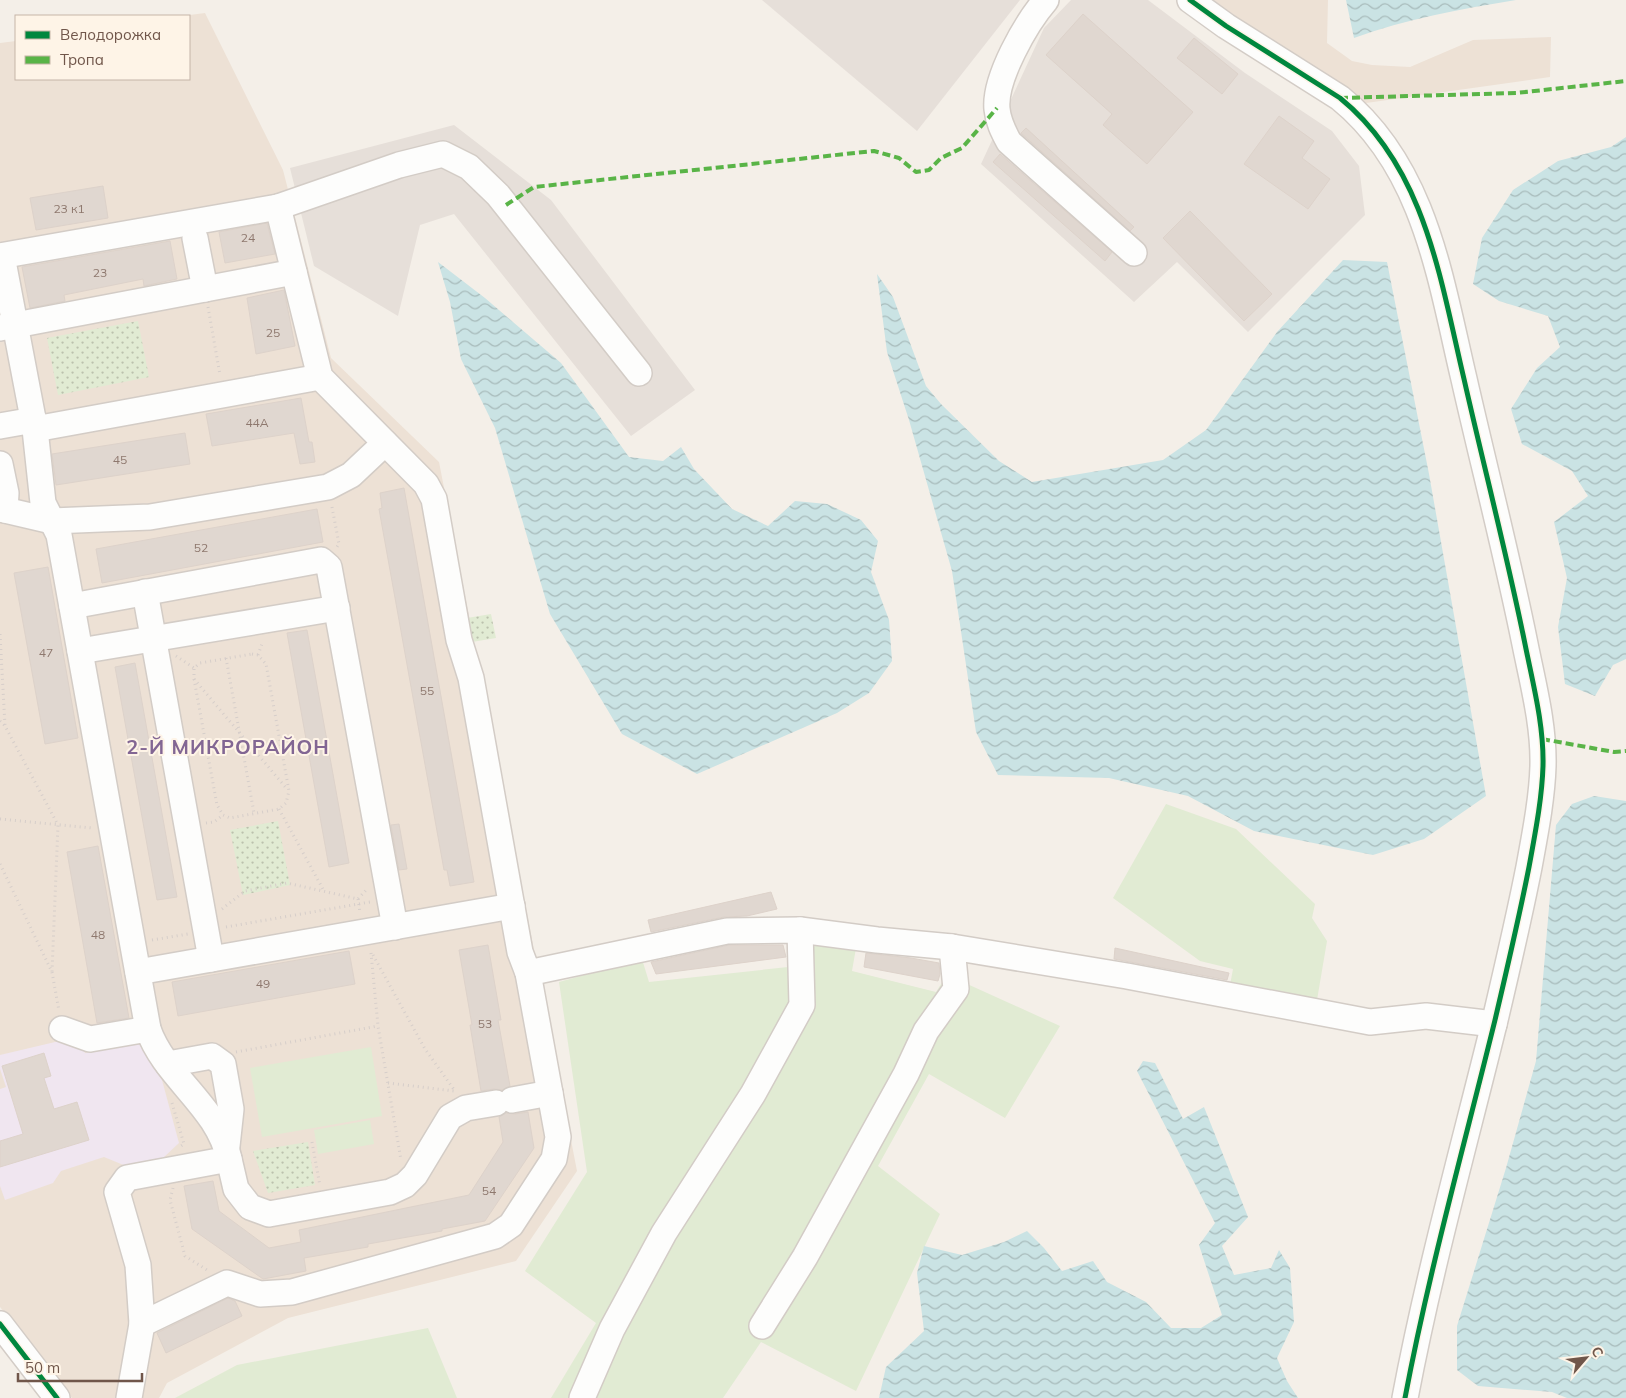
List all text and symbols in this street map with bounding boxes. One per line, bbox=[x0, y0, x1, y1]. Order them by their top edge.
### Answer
legend bbox=[15, 15, 190, 80]
text: Велодорожка bbox=[60, 25, 161, 44]
text: Тропа bbox=[60, 50, 104, 69]
house number: 23 к1 bbox=[53, 201, 85, 216]
house number: 24 bbox=[241, 230, 255, 245]
house number: 23 bbox=[93, 265, 107, 280]
house number: 25 bbox=[266, 325, 280, 340]
house number: 44А bbox=[245, 415, 269, 430]
house number: 45 bbox=[113, 452, 127, 467]
house number: 52 bbox=[194, 540, 208, 555]
house number: 47 bbox=[39, 645, 53, 660]
house number: 55 bbox=[420, 683, 434, 698]
district label: 2-Й МИКРОРАЙОН bbox=[126, 734, 330, 759]
house number: 48 bbox=[91, 927, 105, 942]
house number: 49 bbox=[256, 976, 270, 991]
house number: 53 bbox=[478, 1016, 492, 1031]
house number: 54 bbox=[482, 1183, 496, 1198]
north arrow bbox=[1561, 1333, 1611, 1383]
text: С bbox=[1587, 1343, 1608, 1360]
scale bar bbox=[18, 1350, 141, 1382]
text: 50 m bbox=[25, 1358, 60, 1377]

